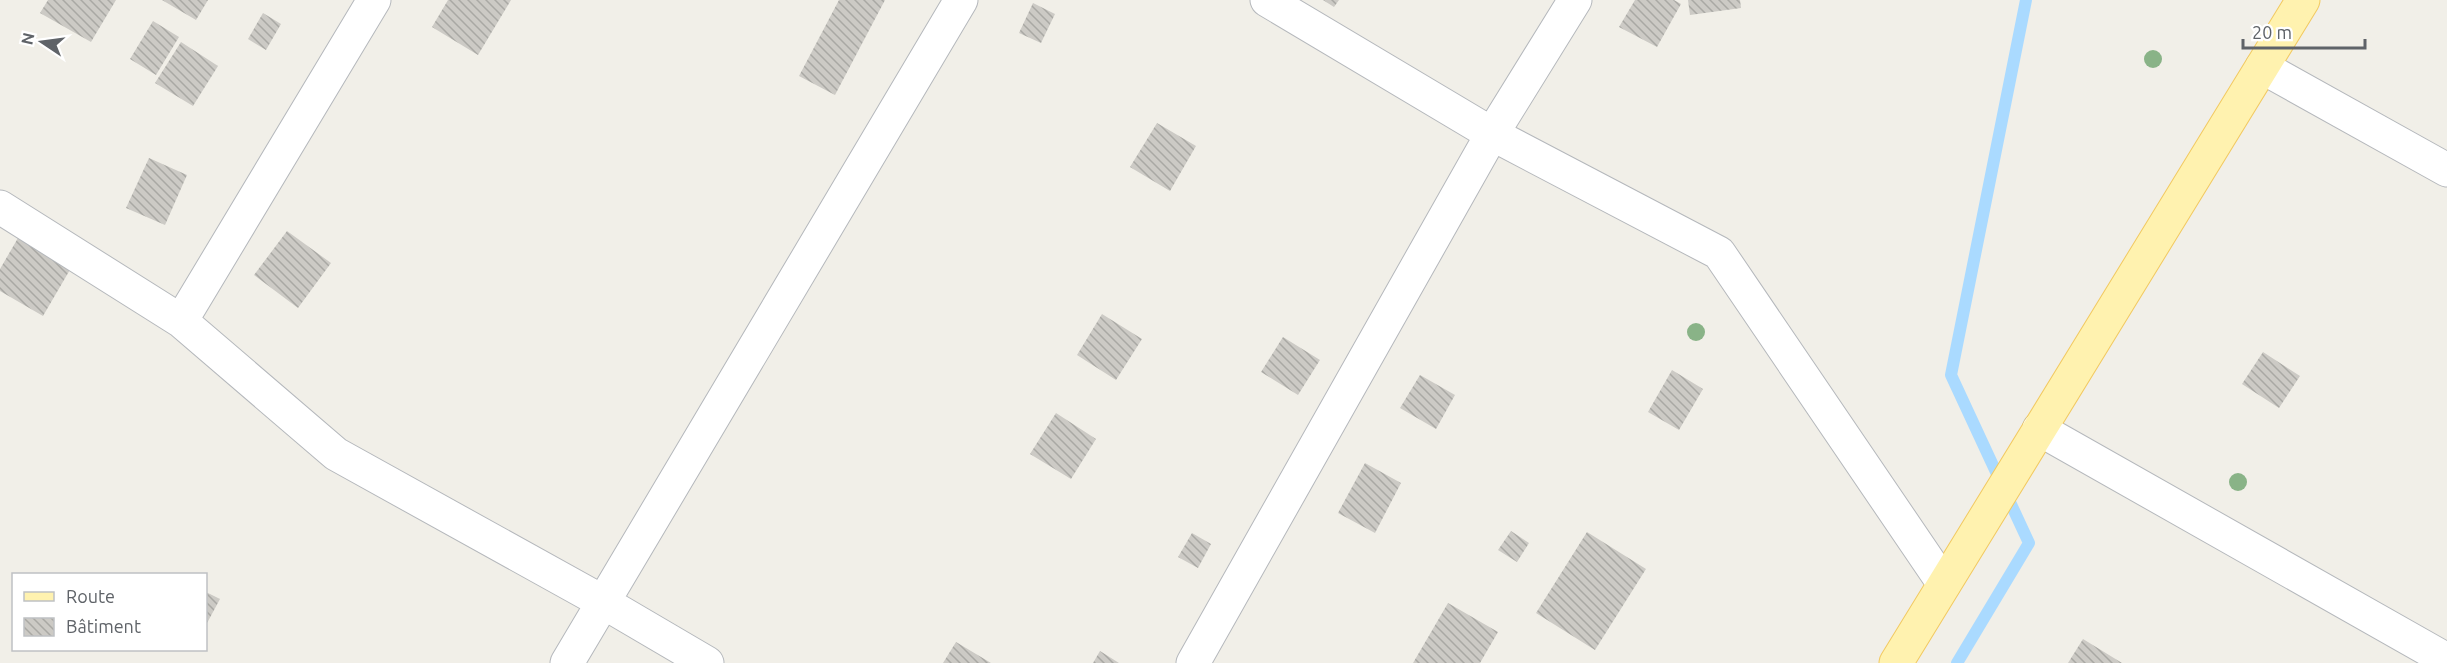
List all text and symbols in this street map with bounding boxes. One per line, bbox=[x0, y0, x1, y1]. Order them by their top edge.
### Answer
north arrow bbox=[12, 12, 72, 72]
scale bar bbox=[2243, 12, 2364, 50]
text: 20 m bbox=[2252, 22, 2292, 42]
text: N bbox=[17, 31, 37, 46]
legend bbox=[12, 573, 207, 651]
text: Route bbox=[66, 586, 115, 606]
text: Bâtiment bbox=[66, 616, 141, 636]

